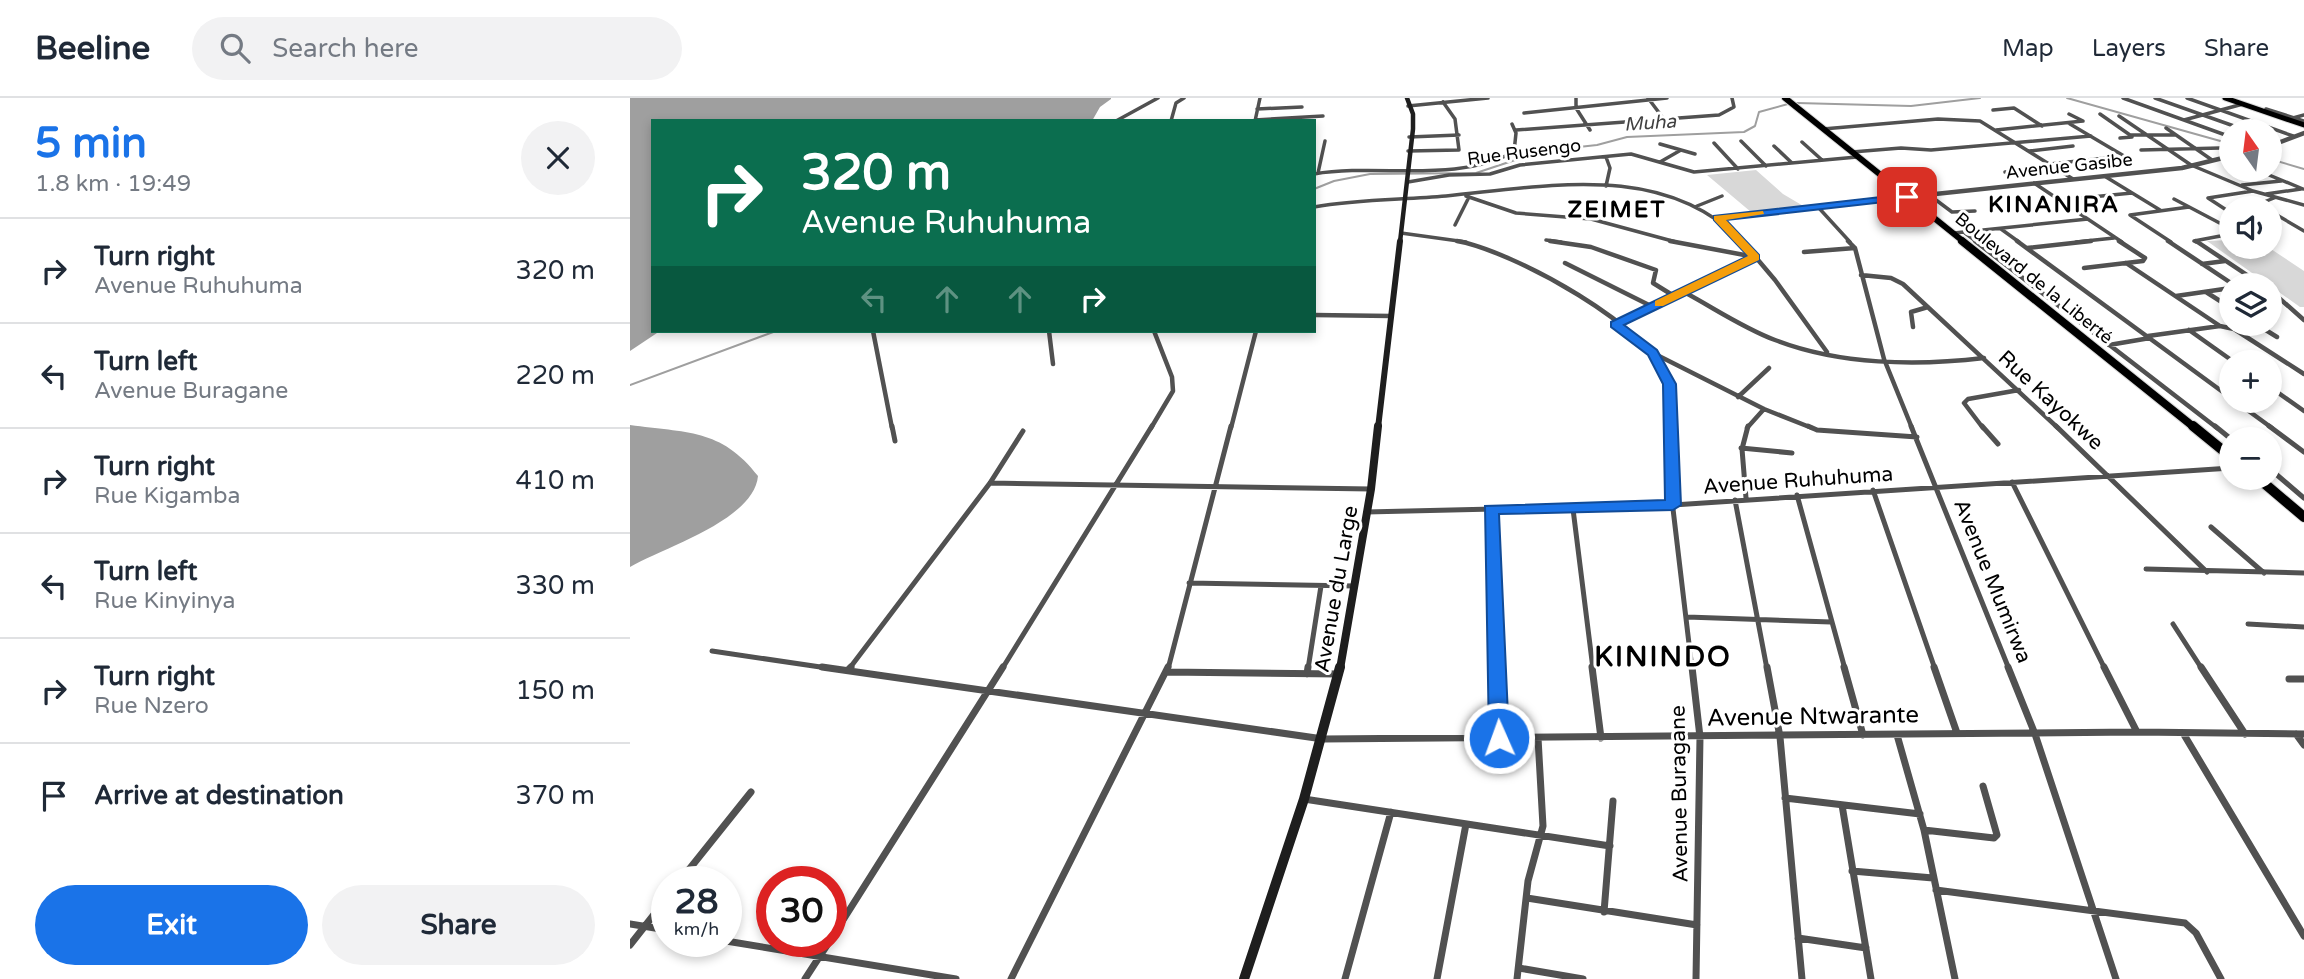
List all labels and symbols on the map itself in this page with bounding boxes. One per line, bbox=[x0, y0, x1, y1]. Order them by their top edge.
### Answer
water label: Muha bbox=[1623, 110, 1678, 136]
north arrow bbox=[2219, 119, 2282, 182]
street label: Rue Rusengo bbox=[1466, 134, 1582, 170]
street label: Avenue Gasibe bbox=[2004, 148, 2134, 184]
pin bbox=[1877, 167, 1937, 227]
district label: KINANIRA bbox=[1988, 191, 2120, 219]
district label: ZEIMET bbox=[1568, 196, 1666, 224]
street label: Boulevard de la Liberté bbox=[1951, 208, 2117, 348]
street label: Rue Kayokwe bbox=[1993, 345, 2108, 455]
street label: Avenue Ruhuhuma bbox=[1702, 461, 1894, 500]
street label: Avenue Mumirwa bbox=[1948, 496, 2037, 667]
street label: Avenue du Large bbox=[1310, 504, 1363, 674]
district label: KININDO bbox=[1594, 640, 1732, 674]
street label: Avenue Ntwarante bbox=[1707, 700, 1919, 733]
position arrow bbox=[1462, 701, 1536, 775]
street label: Avenue Buragane bbox=[1665, 705, 1694, 883]
speed limit sign: 30 bbox=[756, 866, 847, 957]

